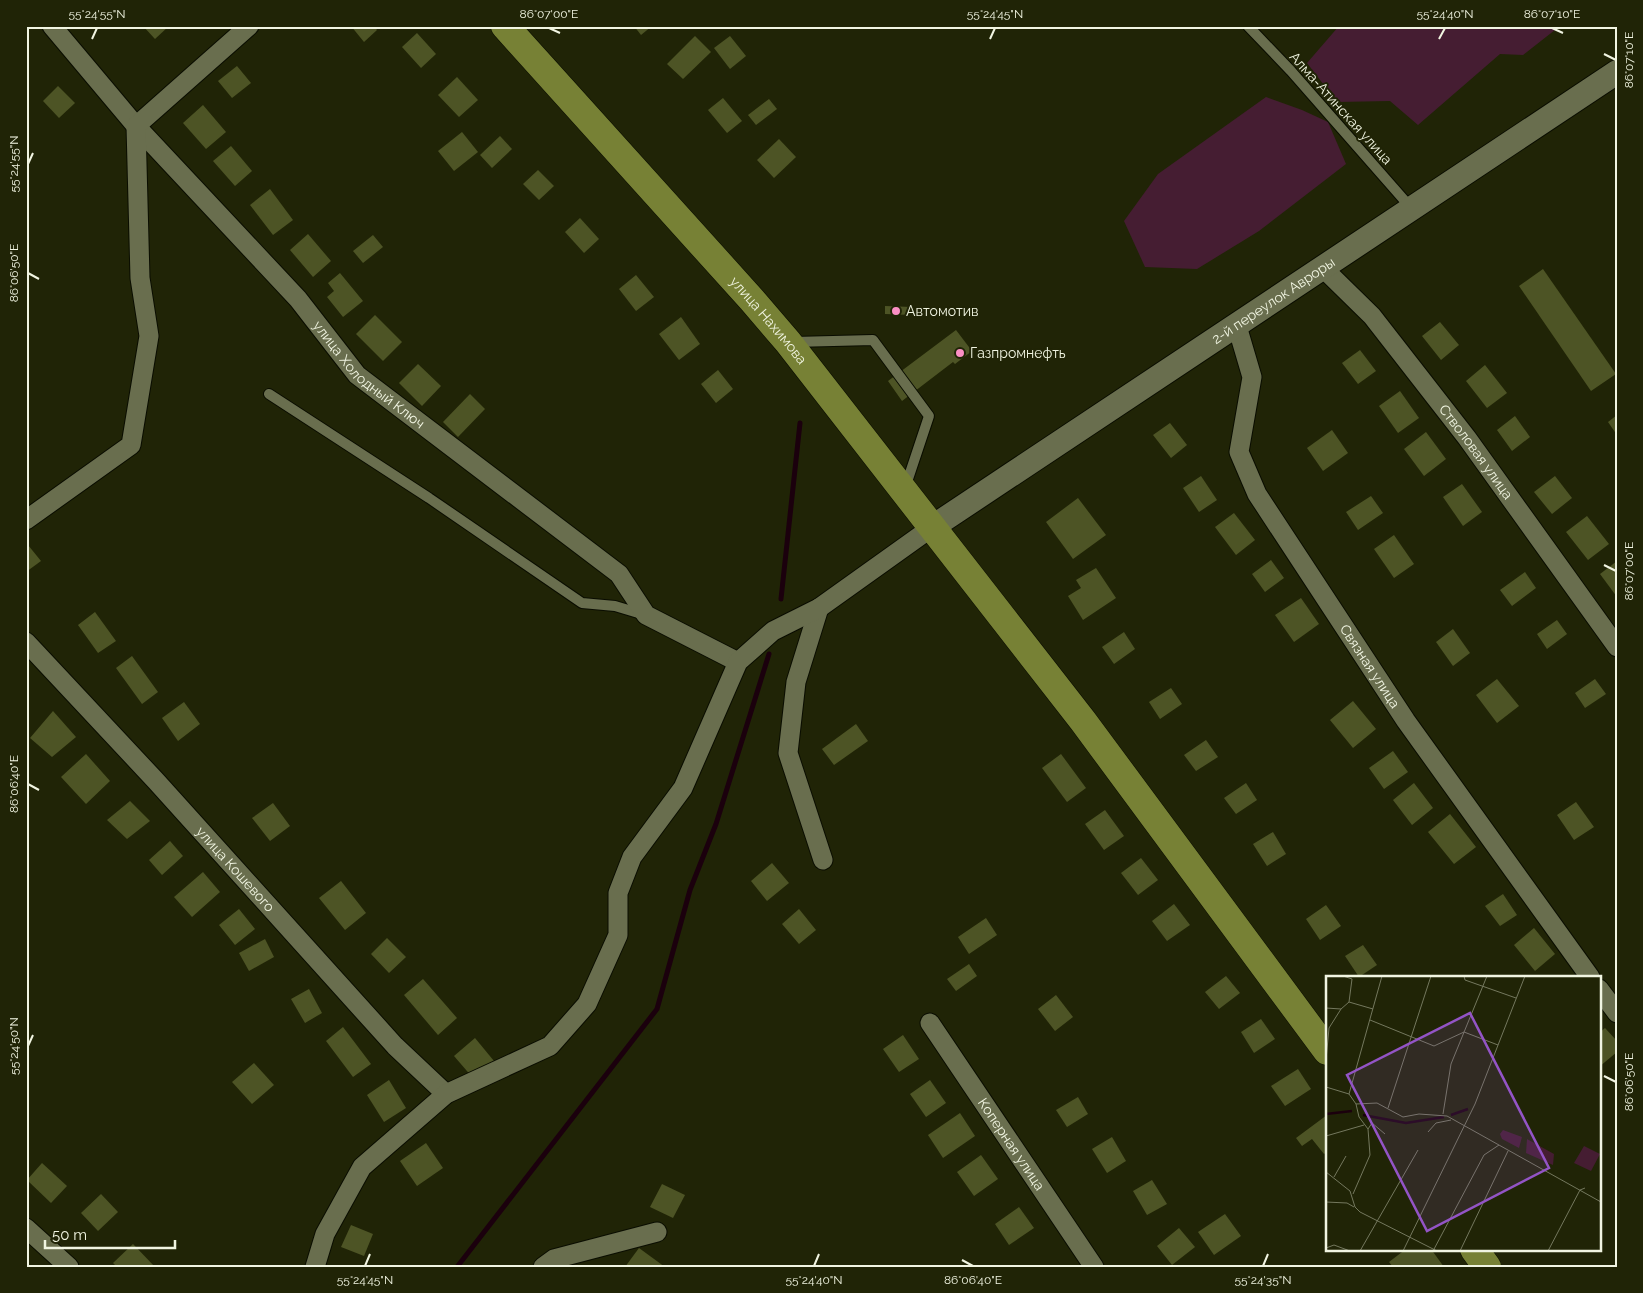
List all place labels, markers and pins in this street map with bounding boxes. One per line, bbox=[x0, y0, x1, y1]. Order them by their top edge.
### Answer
place label: Автомотив bbox=[906, 303, 979, 319]
marker: Автомотив bbox=[890, 305, 902, 317]
place label: Газпромнефть bbox=[970, 345, 1066, 361]
marker: Газпромнефть bbox=[954, 347, 966, 359]

